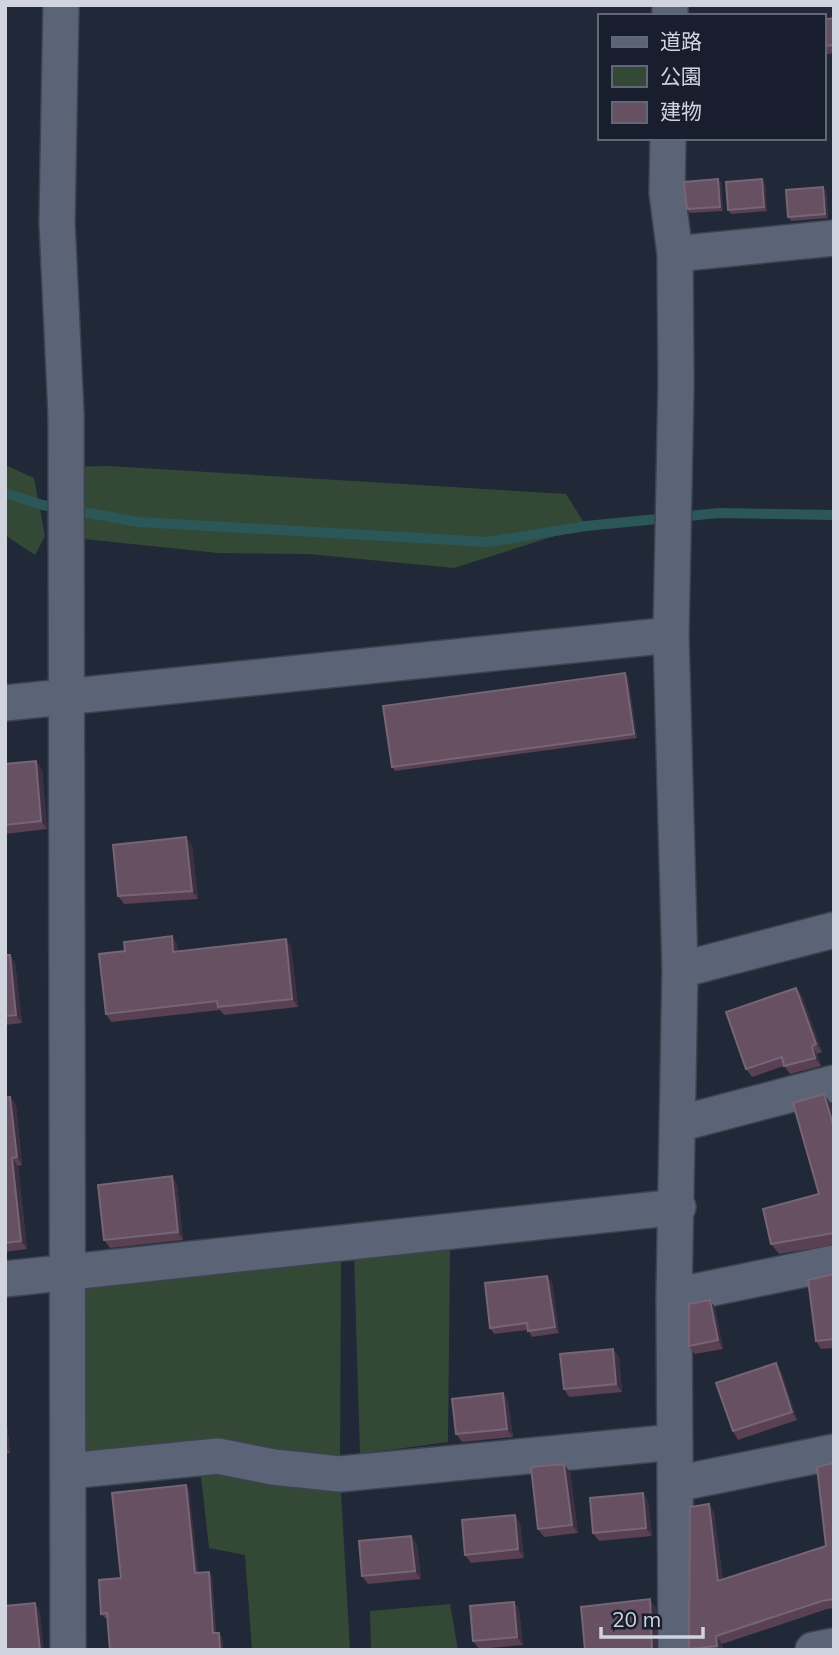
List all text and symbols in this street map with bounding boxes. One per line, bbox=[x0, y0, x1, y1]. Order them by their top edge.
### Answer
legend bbox=[598, 14, 825, 140]
text: 道路 bbox=[660, 28, 702, 54]
text: 公園 bbox=[660, 63, 702, 89]
text: 建物 bbox=[660, 98, 702, 124]
scale bar bbox=[601, 1596, 702, 1640]
text: 20 m bbox=[612, 1606, 661, 1632]

